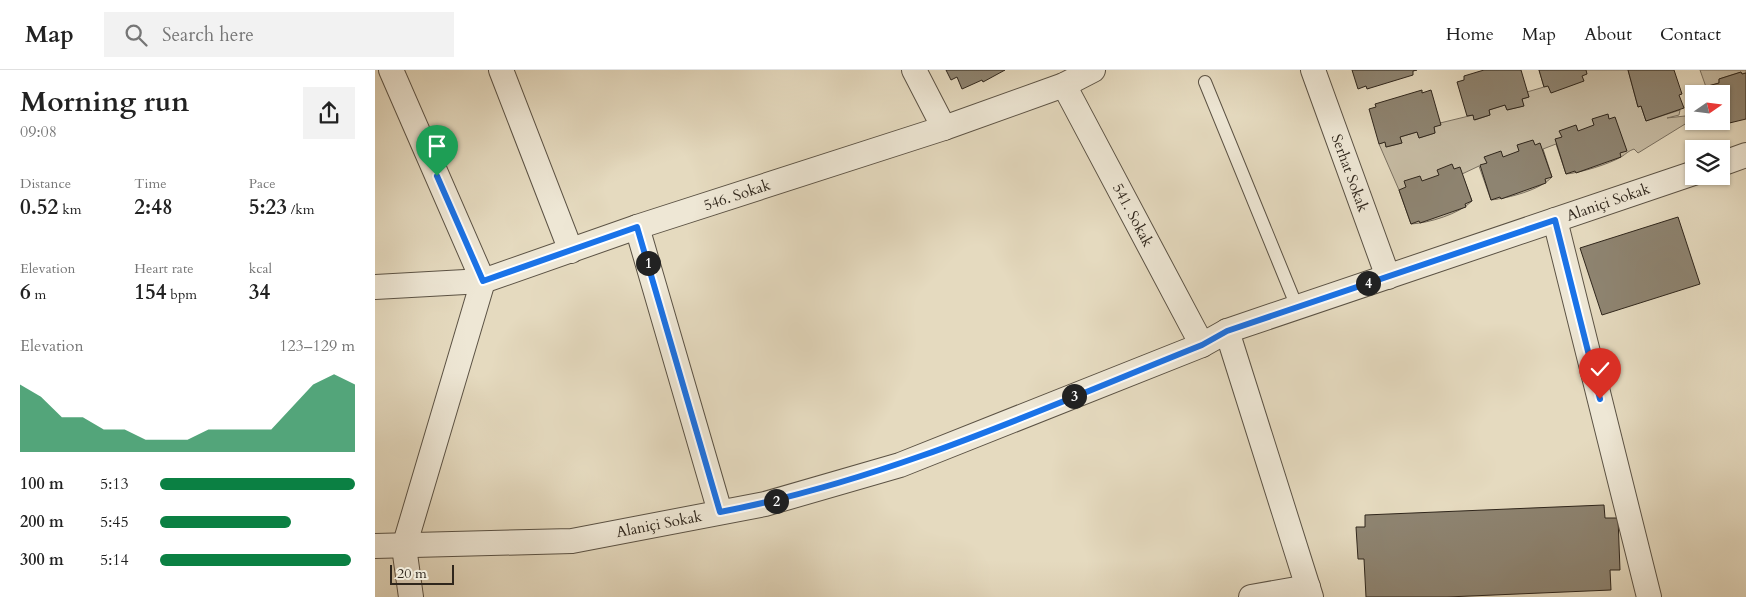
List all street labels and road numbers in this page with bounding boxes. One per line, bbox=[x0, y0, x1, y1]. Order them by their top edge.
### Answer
street label: Serhat Sokak bbox=[1327, 131, 1373, 215]
street label: 546. Sokak bbox=[701, 175, 773, 215]
street label: Alaniçi Sokak bbox=[1564, 178, 1652, 226]
street label: 541. Sokak bbox=[1108, 180, 1158, 250]
street label: Alaniçi Sokak bbox=[614, 506, 704, 542]

